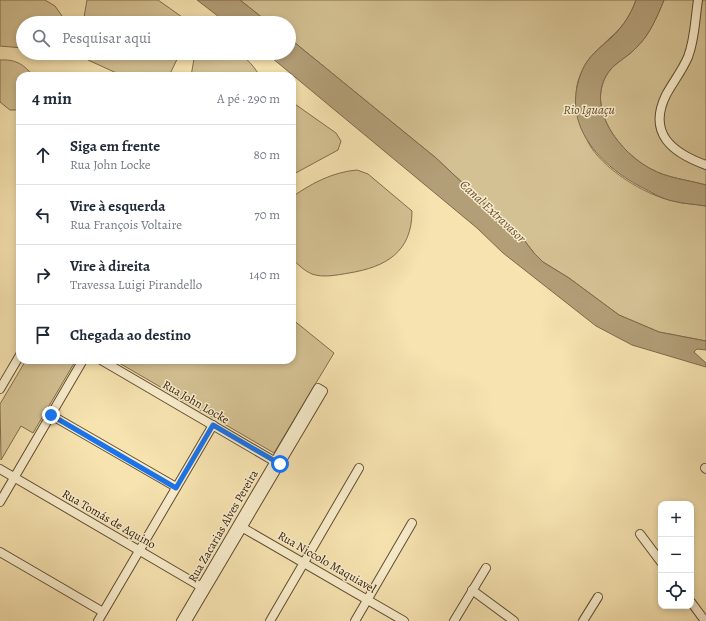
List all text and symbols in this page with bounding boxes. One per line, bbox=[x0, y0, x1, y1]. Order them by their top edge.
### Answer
search box bbox=[16, 16, 296, 60]
icon: search bbox=[30, 27, 52, 49]
text: Pesquisar aqui bbox=[62, 28, 151, 48]
text: 4 min bbox=[32, 87, 72, 110]
text: A pé · 290 m bbox=[217, 90, 280, 107]
water label: Rio Iguaçu bbox=[563, 101, 615, 118]
text: Siga em frente bbox=[70, 136, 160, 156]
icon: ahead bbox=[32, 144, 54, 166]
text: 80 m bbox=[253, 146, 280, 163]
text: Rua John Locke bbox=[70, 156, 151, 173]
water label: Canal Extravasor bbox=[456, 176, 530, 246]
text: Vire à esquerda bbox=[70, 196, 166, 216]
icon: left bbox=[32, 204, 54, 226]
text: 70 m bbox=[254, 206, 280, 223]
text: Rua François Voltaire bbox=[70, 216, 182, 233]
text: Vire à direita bbox=[70, 256, 150, 276]
icon: right bbox=[32, 264, 54, 286]
text: 140 m bbox=[249, 266, 280, 283]
text: Travessa Luigi Pirandello bbox=[70, 276, 202, 293]
icon: arrive bbox=[32, 324, 54, 346]
text: Chegada ao destino bbox=[70, 325, 191, 345]
street label: Rua John Locke bbox=[160, 376, 232, 428]
route end bbox=[42, 406, 60, 424]
route start bbox=[271, 455, 289, 473]
street label: Rua Zacarias Alves Pereira bbox=[184, 467, 262, 585]
street label: Rua Tomás de Aquino bbox=[59, 486, 159, 552]
map controls bbox=[658, 501, 694, 609]
button: + bbox=[658, 501, 694, 537]
street label: Rua Niccolo Maquiavel bbox=[275, 527, 379, 597]
button: − bbox=[658, 537, 694, 573]
button: locate bbox=[658, 573, 694, 609]

